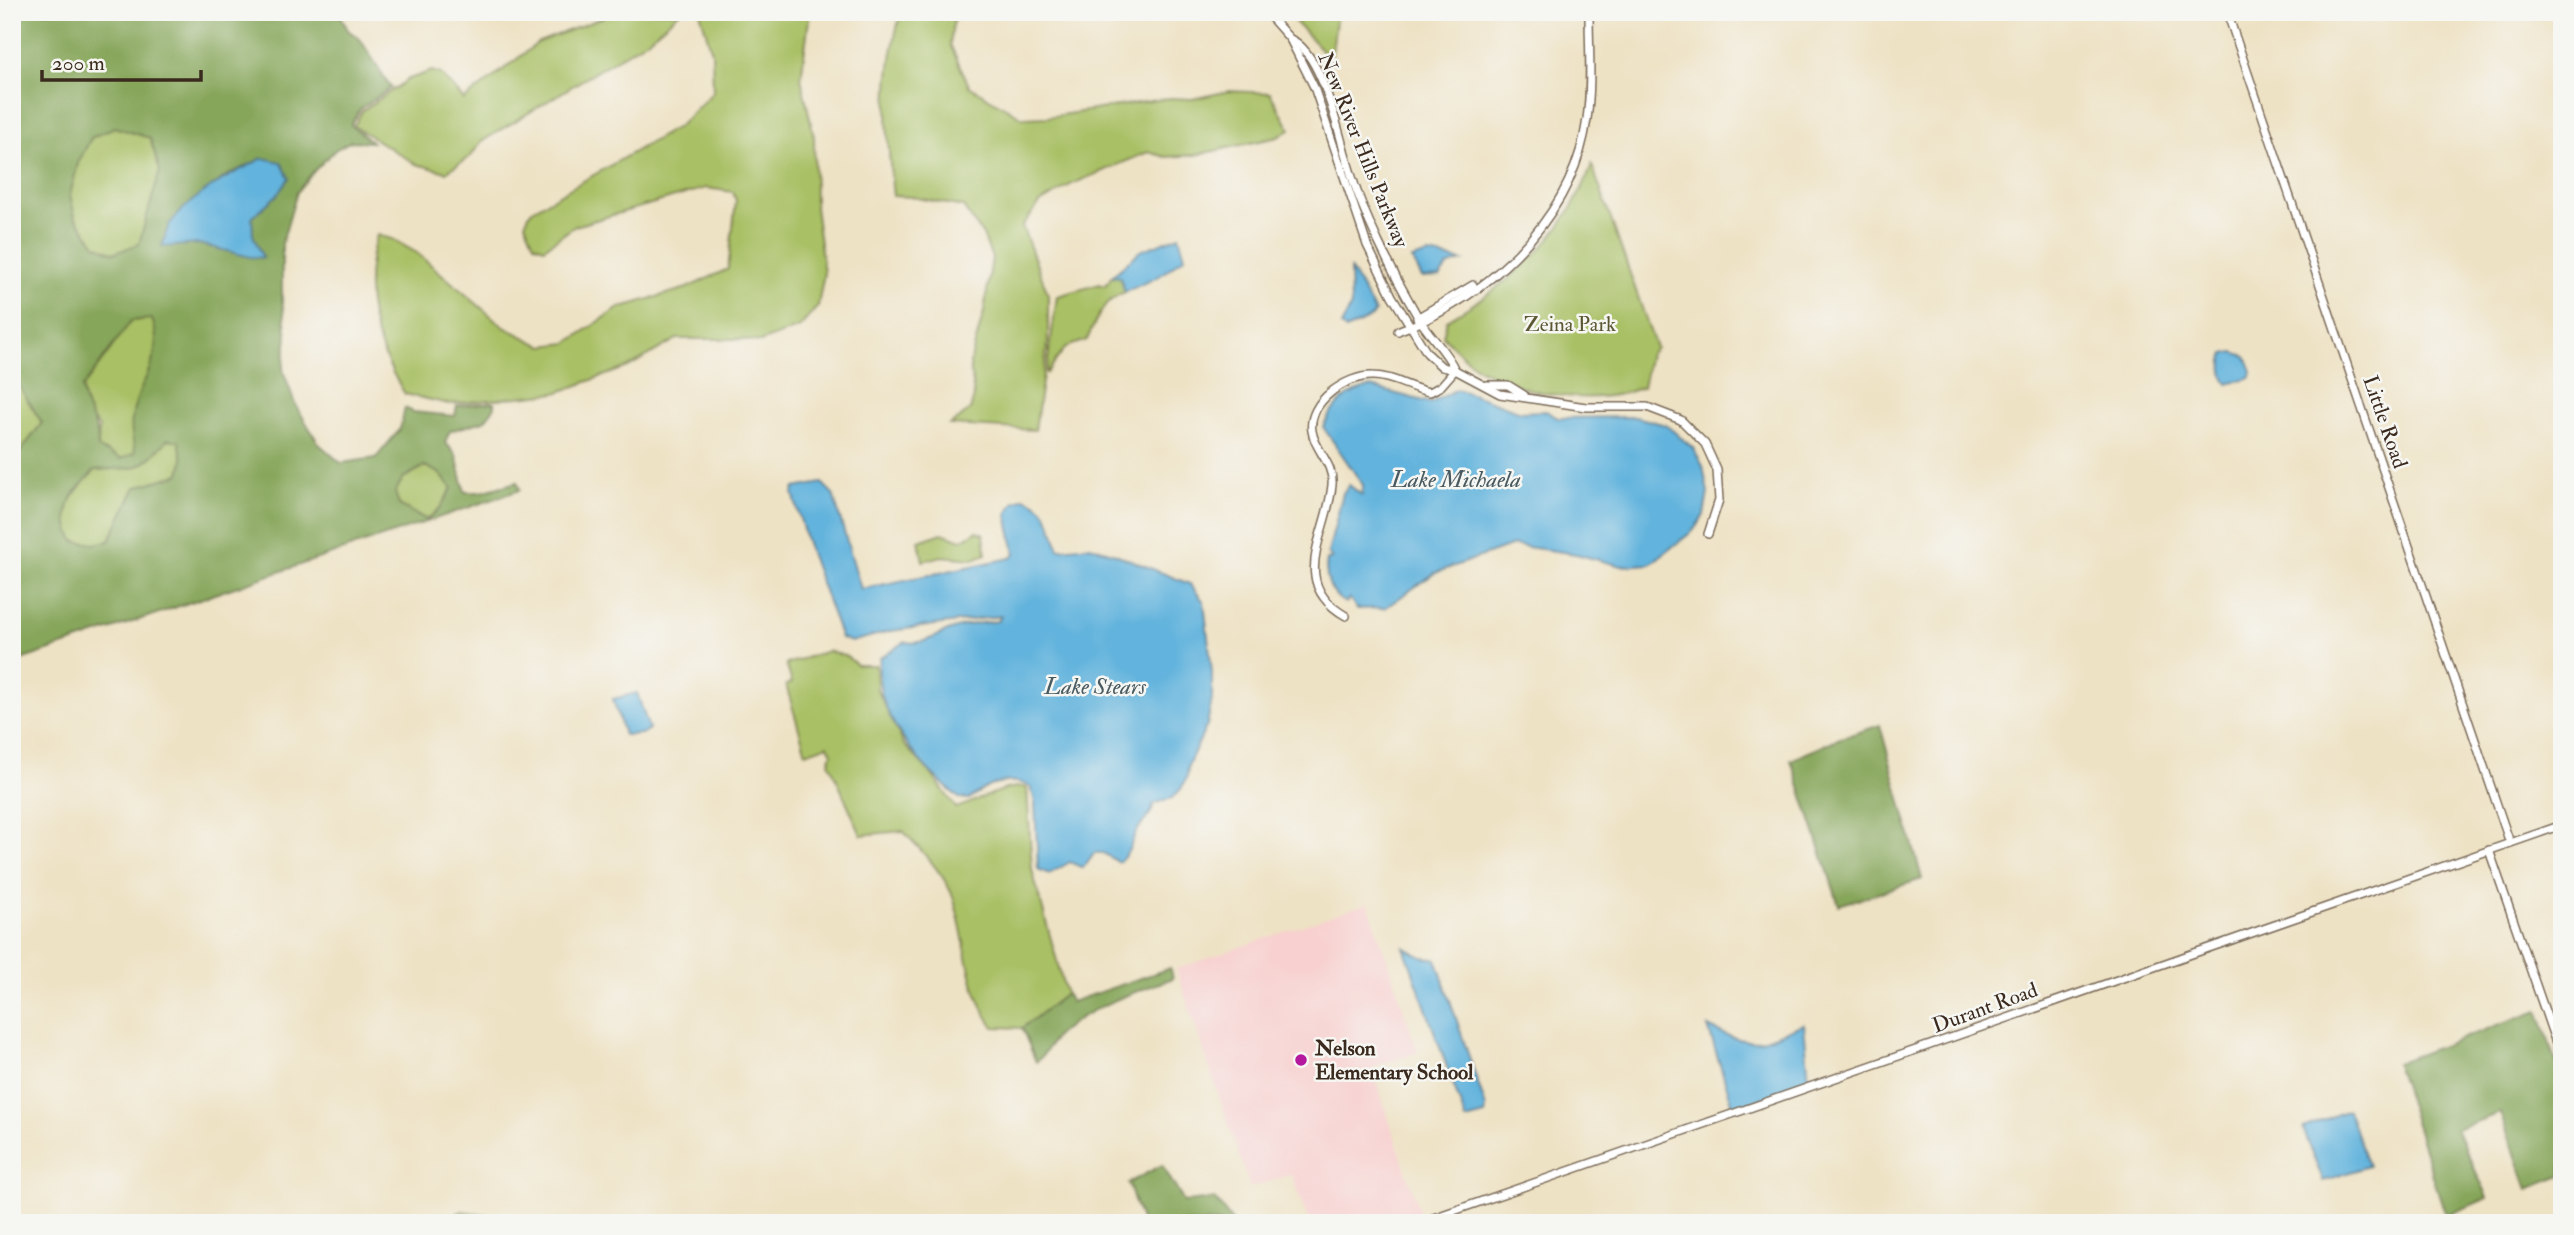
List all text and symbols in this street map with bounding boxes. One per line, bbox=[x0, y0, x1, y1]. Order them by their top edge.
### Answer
scale bar bbox=[42, 38, 201, 82]
street label: New River Hills Parkway bbox=[1311, 48, 1415, 253]
text: 200 m bbox=[52, 50, 105, 77]
park label: Zeina Park bbox=[1524, 311, 1616, 338]
street label: Little Road bbox=[2356, 372, 2414, 473]
water label: Lake Michaela bbox=[1390, 465, 1521, 494]
water label: Lake Stears bbox=[1043, 672, 1146, 701]
street label: Durant Road bbox=[1929, 976, 2042, 1040]
place label: Nelson Elementary School bbox=[1314, 1035, 1474, 1086]
marker: Nelson Elementary School bbox=[1293, 1052, 1309, 1068]

